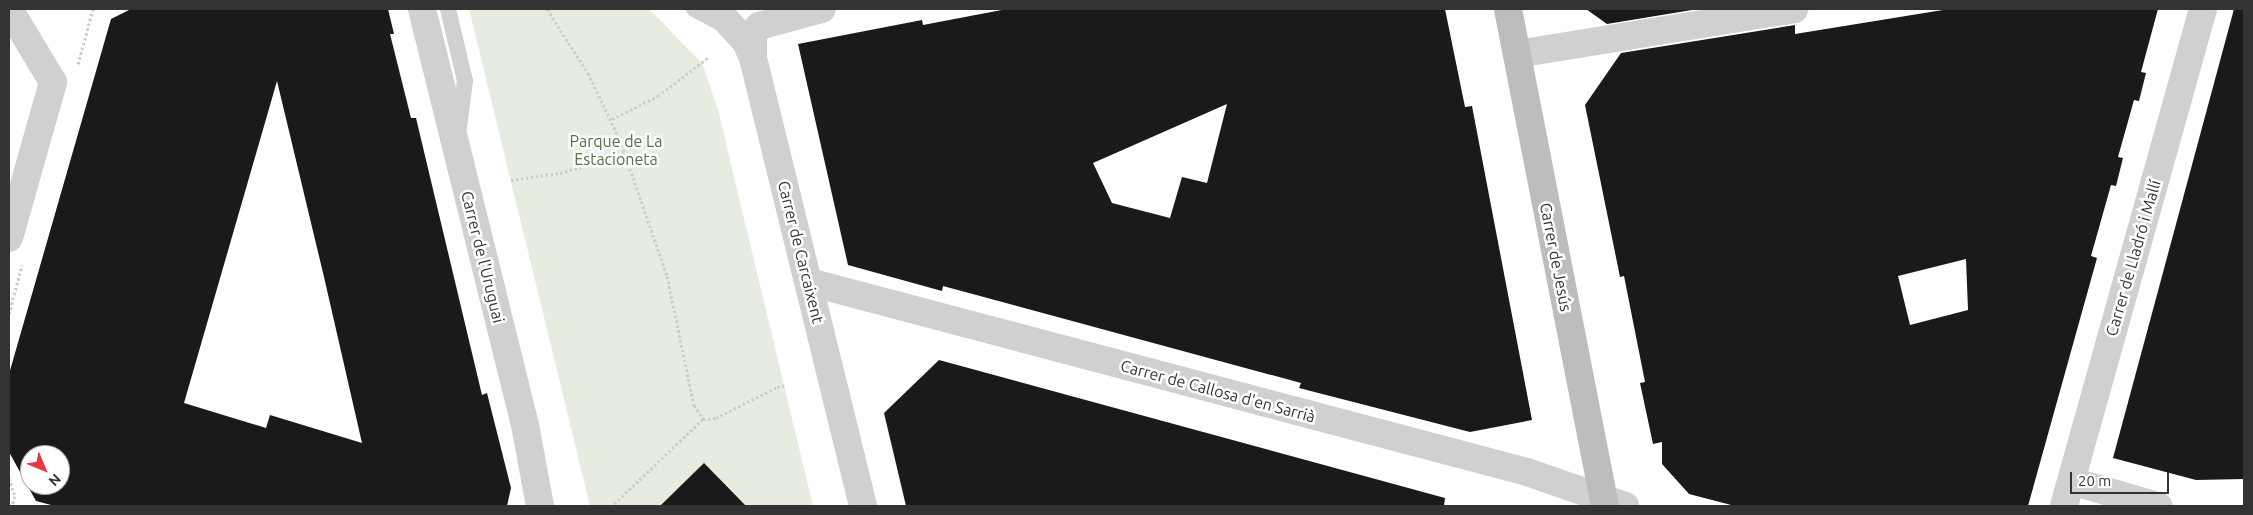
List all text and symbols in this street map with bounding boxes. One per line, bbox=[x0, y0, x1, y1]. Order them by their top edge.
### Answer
park label: Parque de La Estacioneta bbox=[570, 131, 662, 169]
street label: Carrer de Lladró i Mallí bbox=[2102, 178, 2164, 338]
street label: Carrer de Carcaixent bbox=[774, 179, 828, 325]
street label: Carrer de l'Uruguai bbox=[457, 189, 509, 325]
street label: Carrer de Jesús bbox=[1536, 201, 1576, 313]
street label: Carrer de Callosa d'en Sarrià bbox=[1118, 356, 1318, 426]
north arrow bbox=[20, 445, 70, 495]
scale bar bbox=[2073, 462, 2172, 494]
text: N bbox=[46, 471, 64, 489]
text: 20 m bbox=[2078, 472, 2111, 489]

